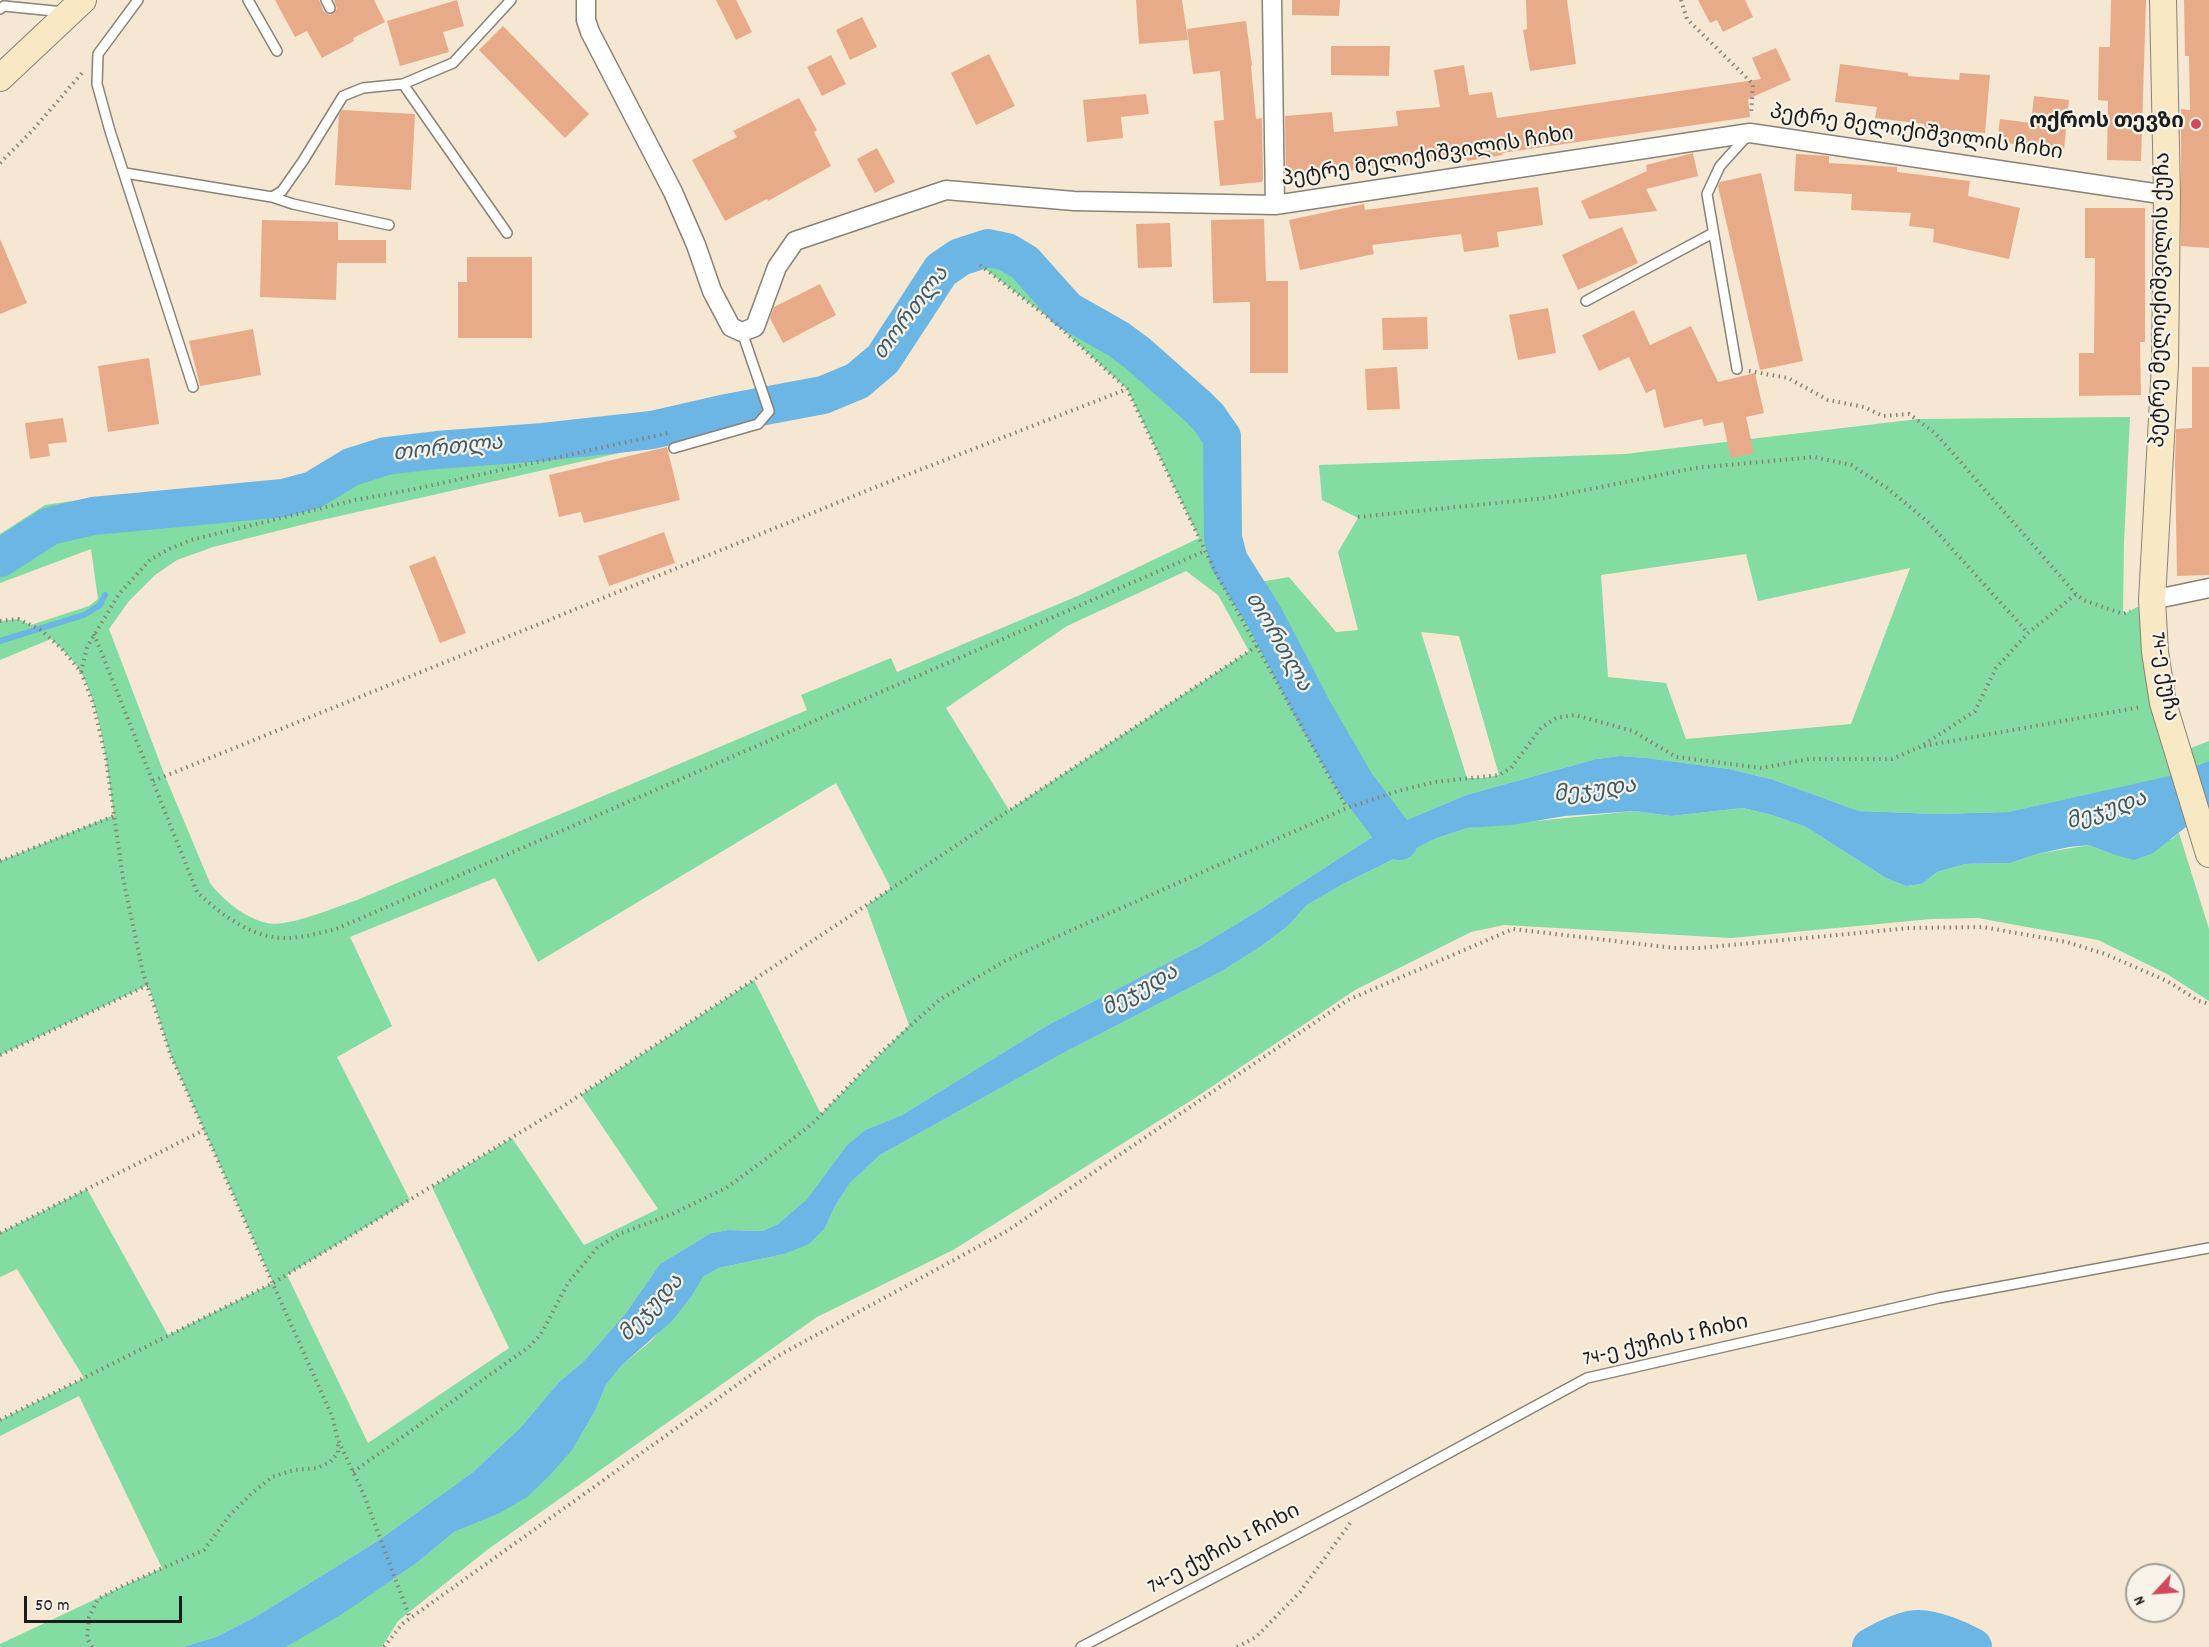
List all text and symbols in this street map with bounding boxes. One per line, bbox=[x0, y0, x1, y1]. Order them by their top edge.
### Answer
street label: პეტრე მელიქიშვილის ჩიხი bbox=[1768, 102, 2064, 168]
place label: ოქროს თევზი bbox=[2029, 111, 2184, 137]
marker: ოქროს თევზი bbox=[2189, 117, 2203, 131]
street label: პეტრე მელიქიშვილის ჩიხი bbox=[1280, 123, 1576, 195]
street label: პეტრე მელიქიშვილის ქუჩა bbox=[2148, 152, 2178, 448]
water label: თორთლა bbox=[869, 263, 957, 367]
water label: თორთლა bbox=[392, 432, 504, 470]
water label: თორთლა bbox=[1237, 589, 1315, 697]
street label: 74-ე ქუჩა bbox=[2143, 631, 2181, 723]
water label: მეჯუდა bbox=[1552, 775, 1638, 811]
water label: მეჯუდა bbox=[2063, 788, 2151, 838]
water label: მეჯუდა bbox=[1098, 961, 1184, 1025]
water label: მეჯუდა bbox=[615, 1271, 691, 1349]
street label: 74-ე ქუჩის I ჩიხი bbox=[1581, 1312, 1751, 1374]
street label: 74-ე ქუჩის I ჩიხი bbox=[1145, 1500, 1305, 1602]
north arrow bbox=[2125, 1563, 2185, 1623]
scale bar bbox=[27, 1584, 184, 1622]
text: N bbox=[2128, 1592, 2152, 1609]
text: 50 m bbox=[35, 1594, 70, 1619]

